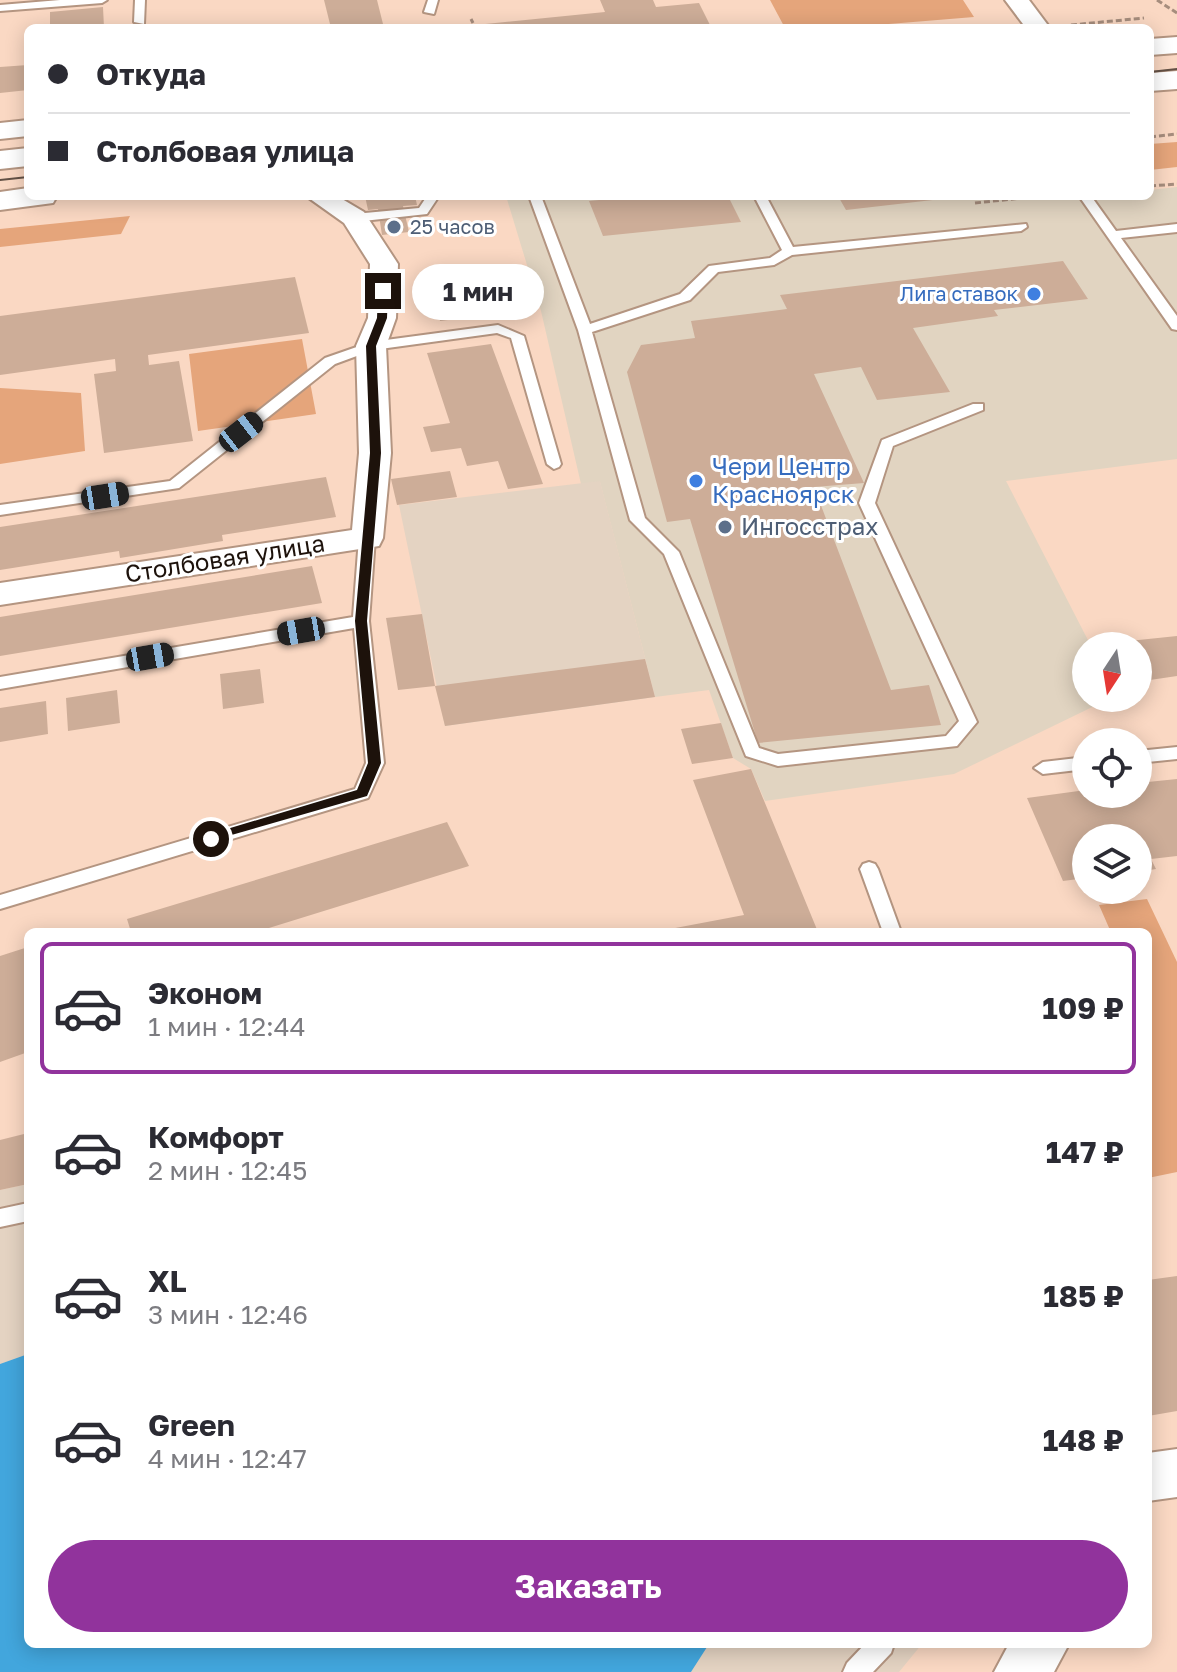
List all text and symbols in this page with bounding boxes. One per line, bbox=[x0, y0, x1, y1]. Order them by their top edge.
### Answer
text: Откуда bbox=[96, 56, 206, 92]
text: Столбовая улица bbox=[96, 133, 354, 169]
place label: 25 часов bbox=[410, 214, 495, 238]
marker: 25 часов bbox=[385, 218, 403, 236]
callout: 1 мин bbox=[411, 263, 543, 319]
route end bbox=[365, 273, 401, 309]
text: 1 мин bbox=[443, 276, 513, 307]
place label: Лига ставок bbox=[900, 281, 1018, 305]
marker: Лига ставок bbox=[1025, 285, 1043, 303]
car bbox=[215, 408, 267, 456]
place label: Чери Центр Красноярск bbox=[712, 451, 855, 508]
marker: Чери Центр Красноярск bbox=[687, 472, 705, 490]
car bbox=[79, 480, 131, 512]
place label: Ингосстрах bbox=[741, 511, 879, 540]
marker: Ингосстрах bbox=[716, 518, 734, 536]
street label: Столбовая улица bbox=[123, 527, 327, 588]
car bbox=[275, 615, 327, 647]
north arrow bbox=[1072, 632, 1152, 712]
map controls bbox=[1072, 632, 1152, 904]
car bbox=[124, 641, 176, 673]
button: locate bbox=[1072, 728, 1152, 808]
route start bbox=[193, 821, 229, 857]
button: layers bbox=[1072, 824, 1152, 904]
icon: car bbox=[52, 972, 124, 1044]
text: Эконом bbox=[148, 975, 262, 1011]
text: 109 ₽ bbox=[1042, 990, 1124, 1026]
text: 1 мин · 12:44 bbox=[148, 1011, 306, 1042]
icon: car bbox=[52, 1116, 124, 1188]
text: Комфорт bbox=[148, 1119, 284, 1155]
text: 147 ₽ bbox=[1046, 1134, 1124, 1170]
text: 2 мин · 12:45 bbox=[148, 1155, 307, 1186]
icon: car bbox=[52, 1260, 124, 1332]
text: XL bbox=[148, 1263, 187, 1299]
text: 185 ₽ bbox=[1043, 1278, 1124, 1314]
text: 3 мин · 12:46 bbox=[148, 1299, 308, 1330]
icon: car bbox=[52, 1404, 124, 1476]
text: Green bbox=[148, 1407, 235, 1443]
text: 148 ₽ bbox=[1043, 1422, 1124, 1458]
text: 4 мин · 12:47 bbox=[148, 1443, 307, 1474]
button: Заказать bbox=[48, 1540, 1128, 1632]

